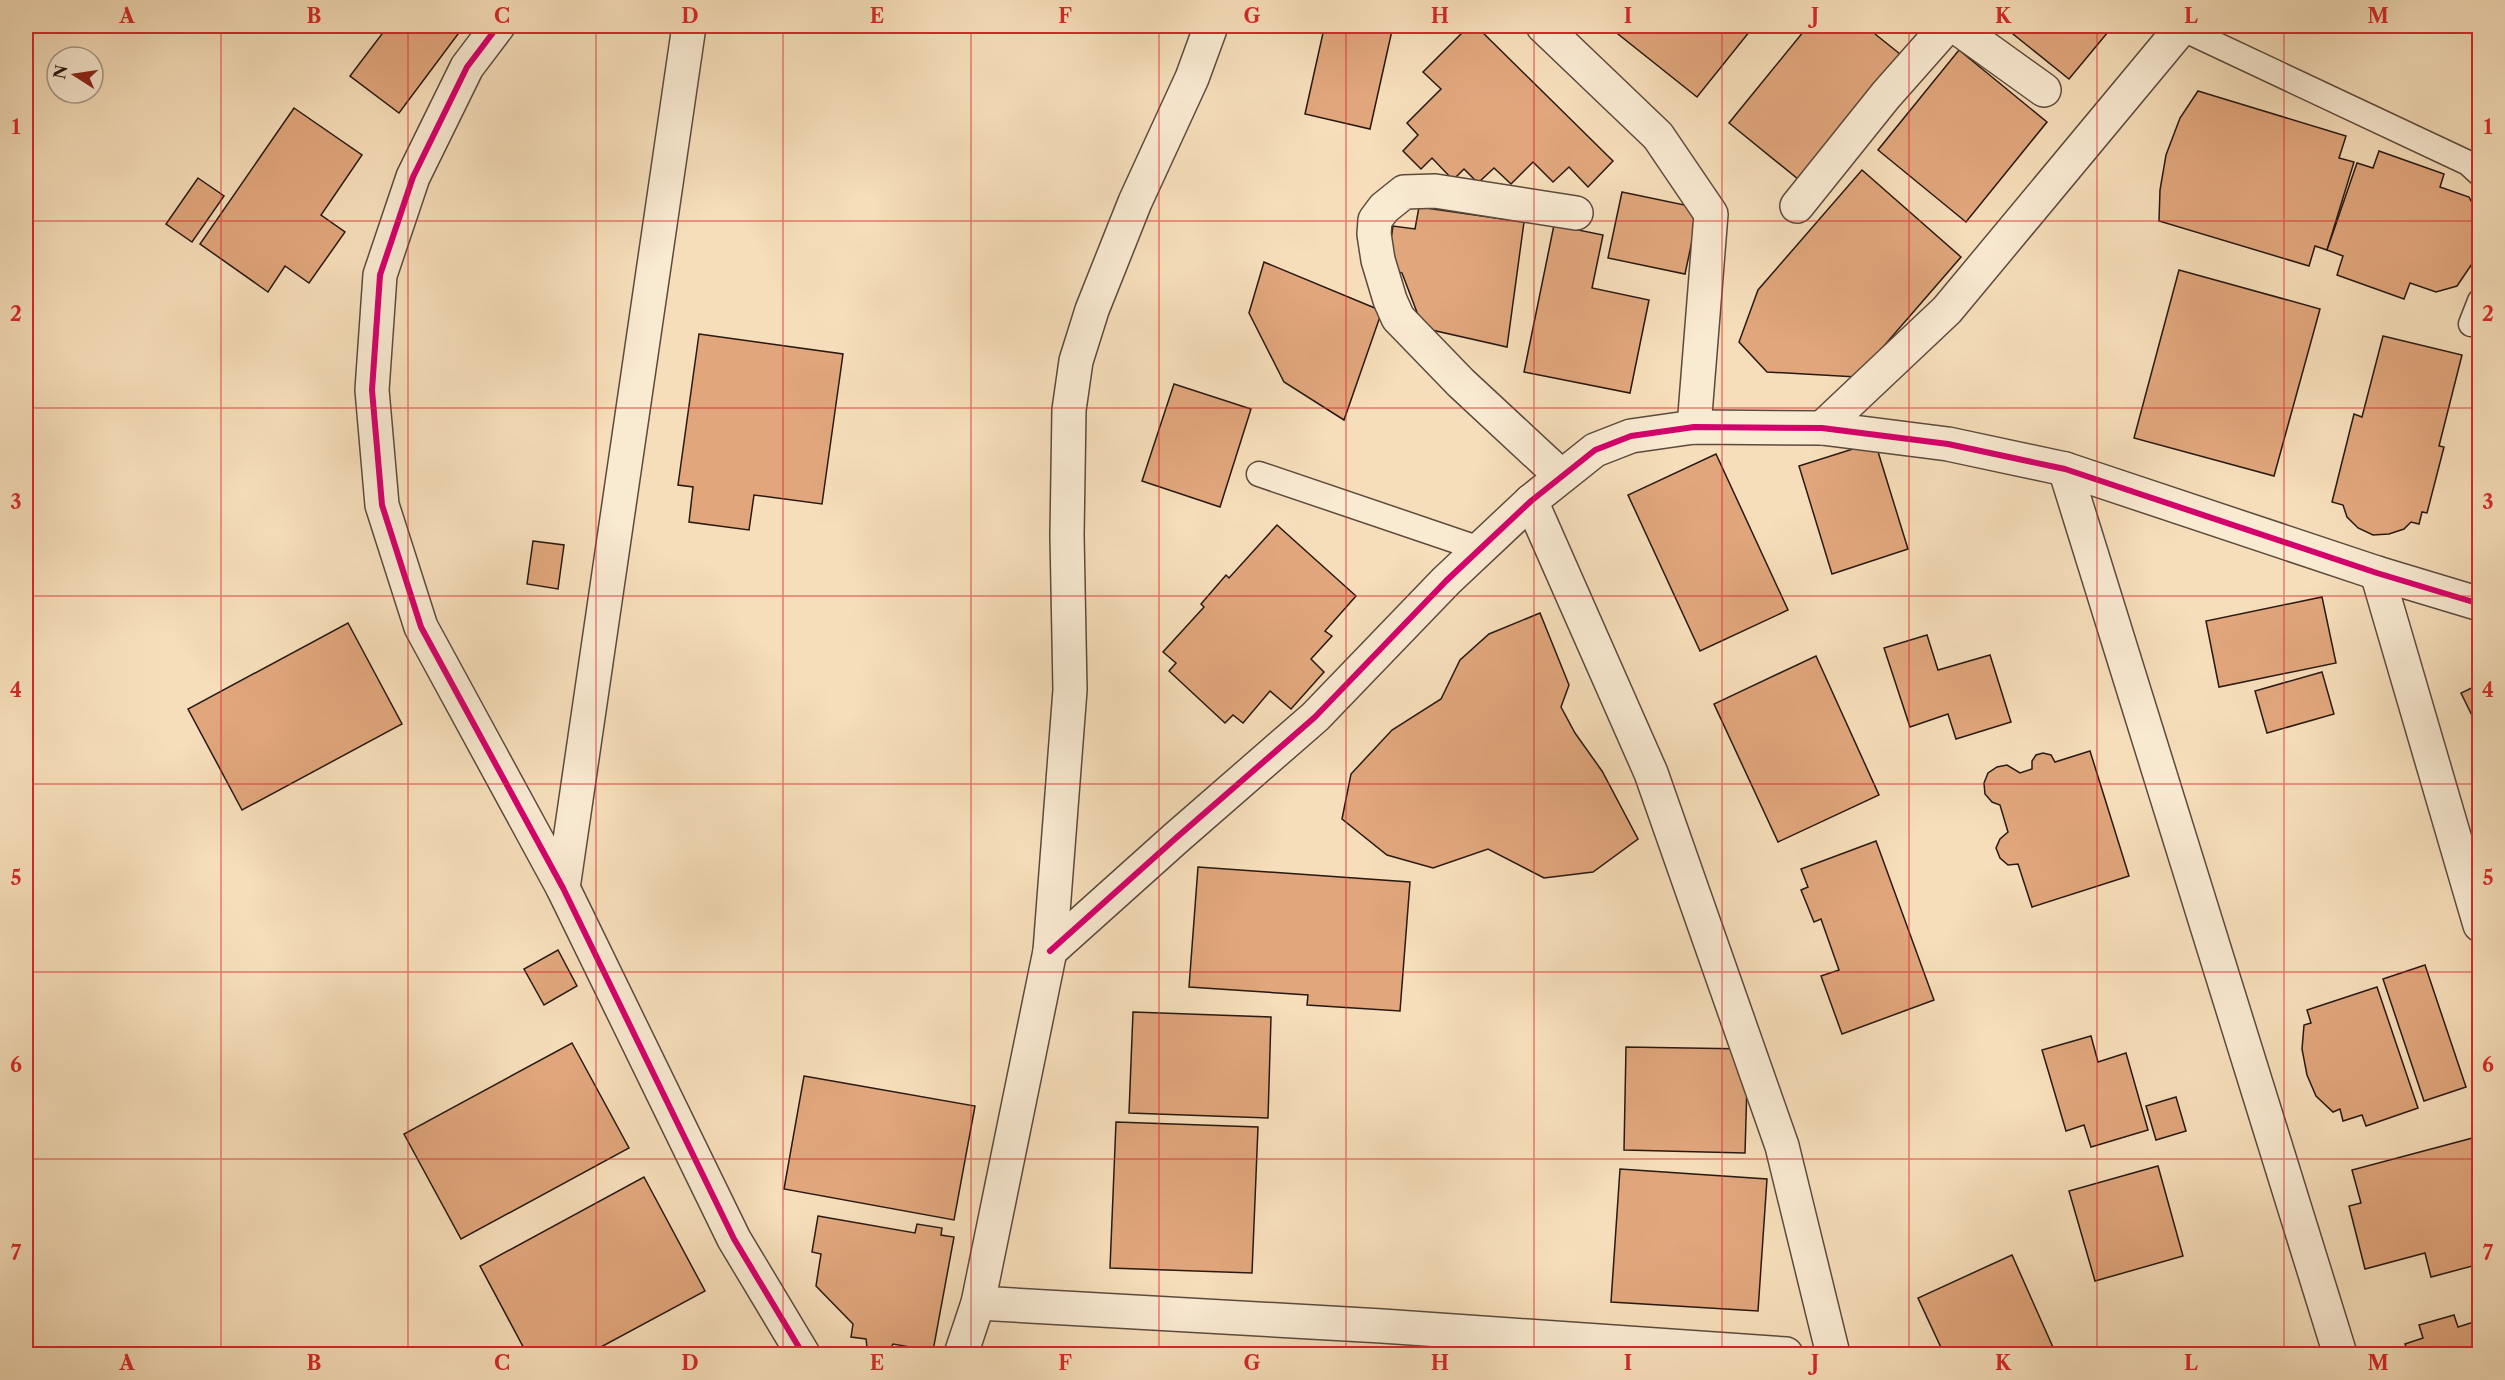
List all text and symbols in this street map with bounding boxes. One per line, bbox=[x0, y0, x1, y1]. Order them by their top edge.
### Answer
text: A bbox=[118, 4, 135, 28]
text: B bbox=[307, 4, 322, 28]
text: C bbox=[494, 4, 510, 28]
text: D bbox=[681, 4, 699, 28]
text: E bbox=[870, 4, 884, 28]
text: F bbox=[1058, 4, 1072, 28]
text: G bbox=[1244, 4, 1261, 28]
text: H bbox=[1431, 4, 1449, 28]
text: I bbox=[1624, 4, 1632, 28]
text: J bbox=[1807, 4, 1819, 28]
text: K bbox=[1995, 4, 2012, 28]
text: L bbox=[2184, 4, 2198, 28]
text: M bbox=[2367, 4, 2389, 28]
north arrow bbox=[45, 45, 105, 105]
text: N bbox=[49, 63, 72, 81]
text: 1 bbox=[12, 115, 21, 139]
text: 1 bbox=[2484, 115, 2493, 139]
text: 2 bbox=[10, 302, 22, 326]
text: 2 bbox=[2482, 302, 2494, 326]
text: 3 bbox=[10, 490, 22, 514]
text: 3 bbox=[2482, 490, 2494, 514]
text: 4 bbox=[10, 678, 22, 702]
text: 4 bbox=[2482, 678, 2494, 702]
text: 5 bbox=[10, 866, 22, 890]
text: 5 bbox=[2482, 866, 2494, 890]
text: 6 bbox=[10, 1053, 22, 1077]
text: 6 bbox=[2482, 1053, 2494, 1077]
text: 7 bbox=[11, 1241, 22, 1265]
text: 7 bbox=[2483, 1241, 2494, 1265]
text: A bbox=[118, 1351, 135, 1375]
text: B bbox=[307, 1351, 322, 1375]
text: C bbox=[494, 1351, 510, 1375]
text: D bbox=[681, 1351, 699, 1375]
text: E bbox=[870, 1351, 884, 1375]
text: F bbox=[1058, 1351, 1072, 1375]
text: G bbox=[1244, 1351, 1261, 1375]
text: H bbox=[1431, 1351, 1449, 1375]
text: I bbox=[1624, 1351, 1632, 1375]
text: J bbox=[1807, 1351, 1819, 1375]
text: K bbox=[1995, 1351, 2012, 1375]
text: L bbox=[2184, 1351, 2198, 1375]
text: M bbox=[2367, 1351, 2389, 1375]

